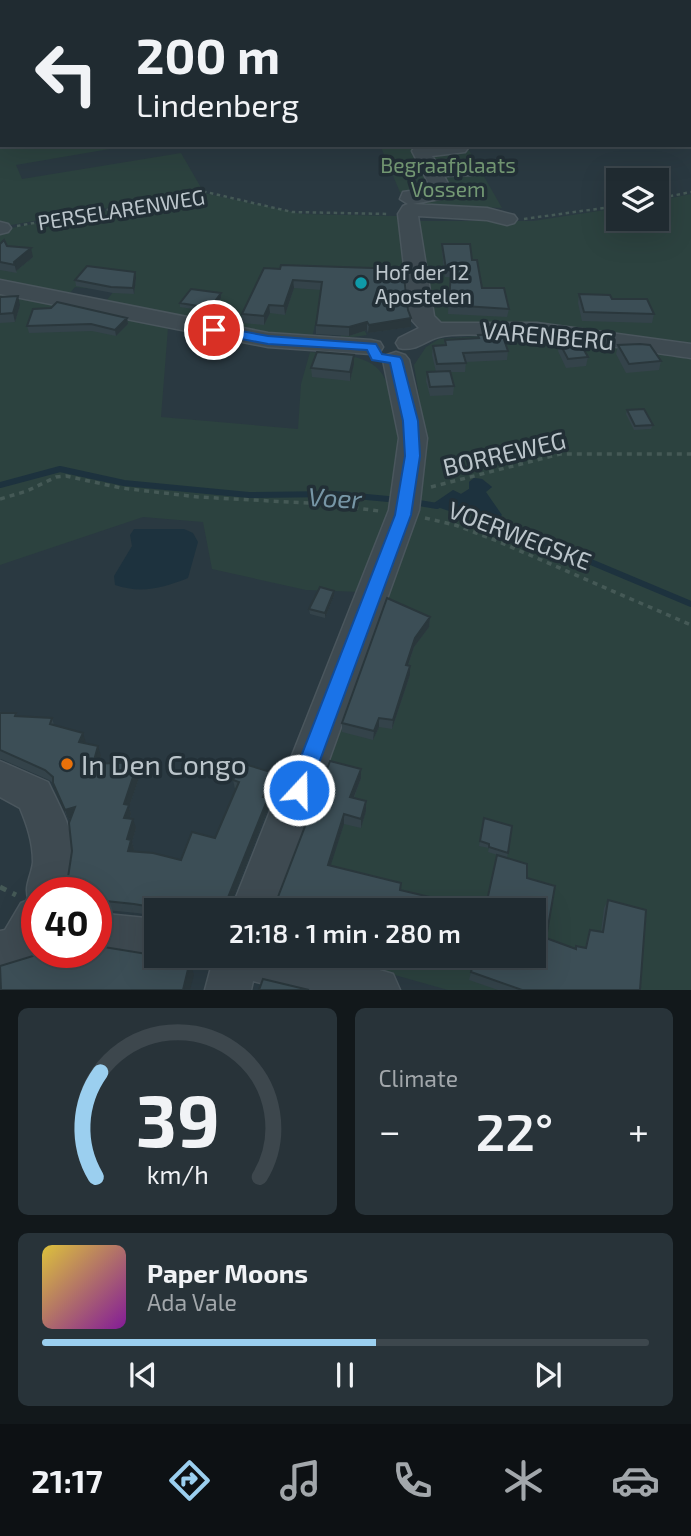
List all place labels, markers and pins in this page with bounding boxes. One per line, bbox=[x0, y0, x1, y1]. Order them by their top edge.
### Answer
place label: Hof der 12 Apostelen bbox=[375, 259, 472, 308]
marker: Hof der 12 Apostelen bbox=[353, 275, 369, 291]
pin bbox=[184, 300, 244, 360]
place label: In Den Congo bbox=[81, 747, 247, 781]
marker: In Den Congo bbox=[59, 756, 75, 772]

